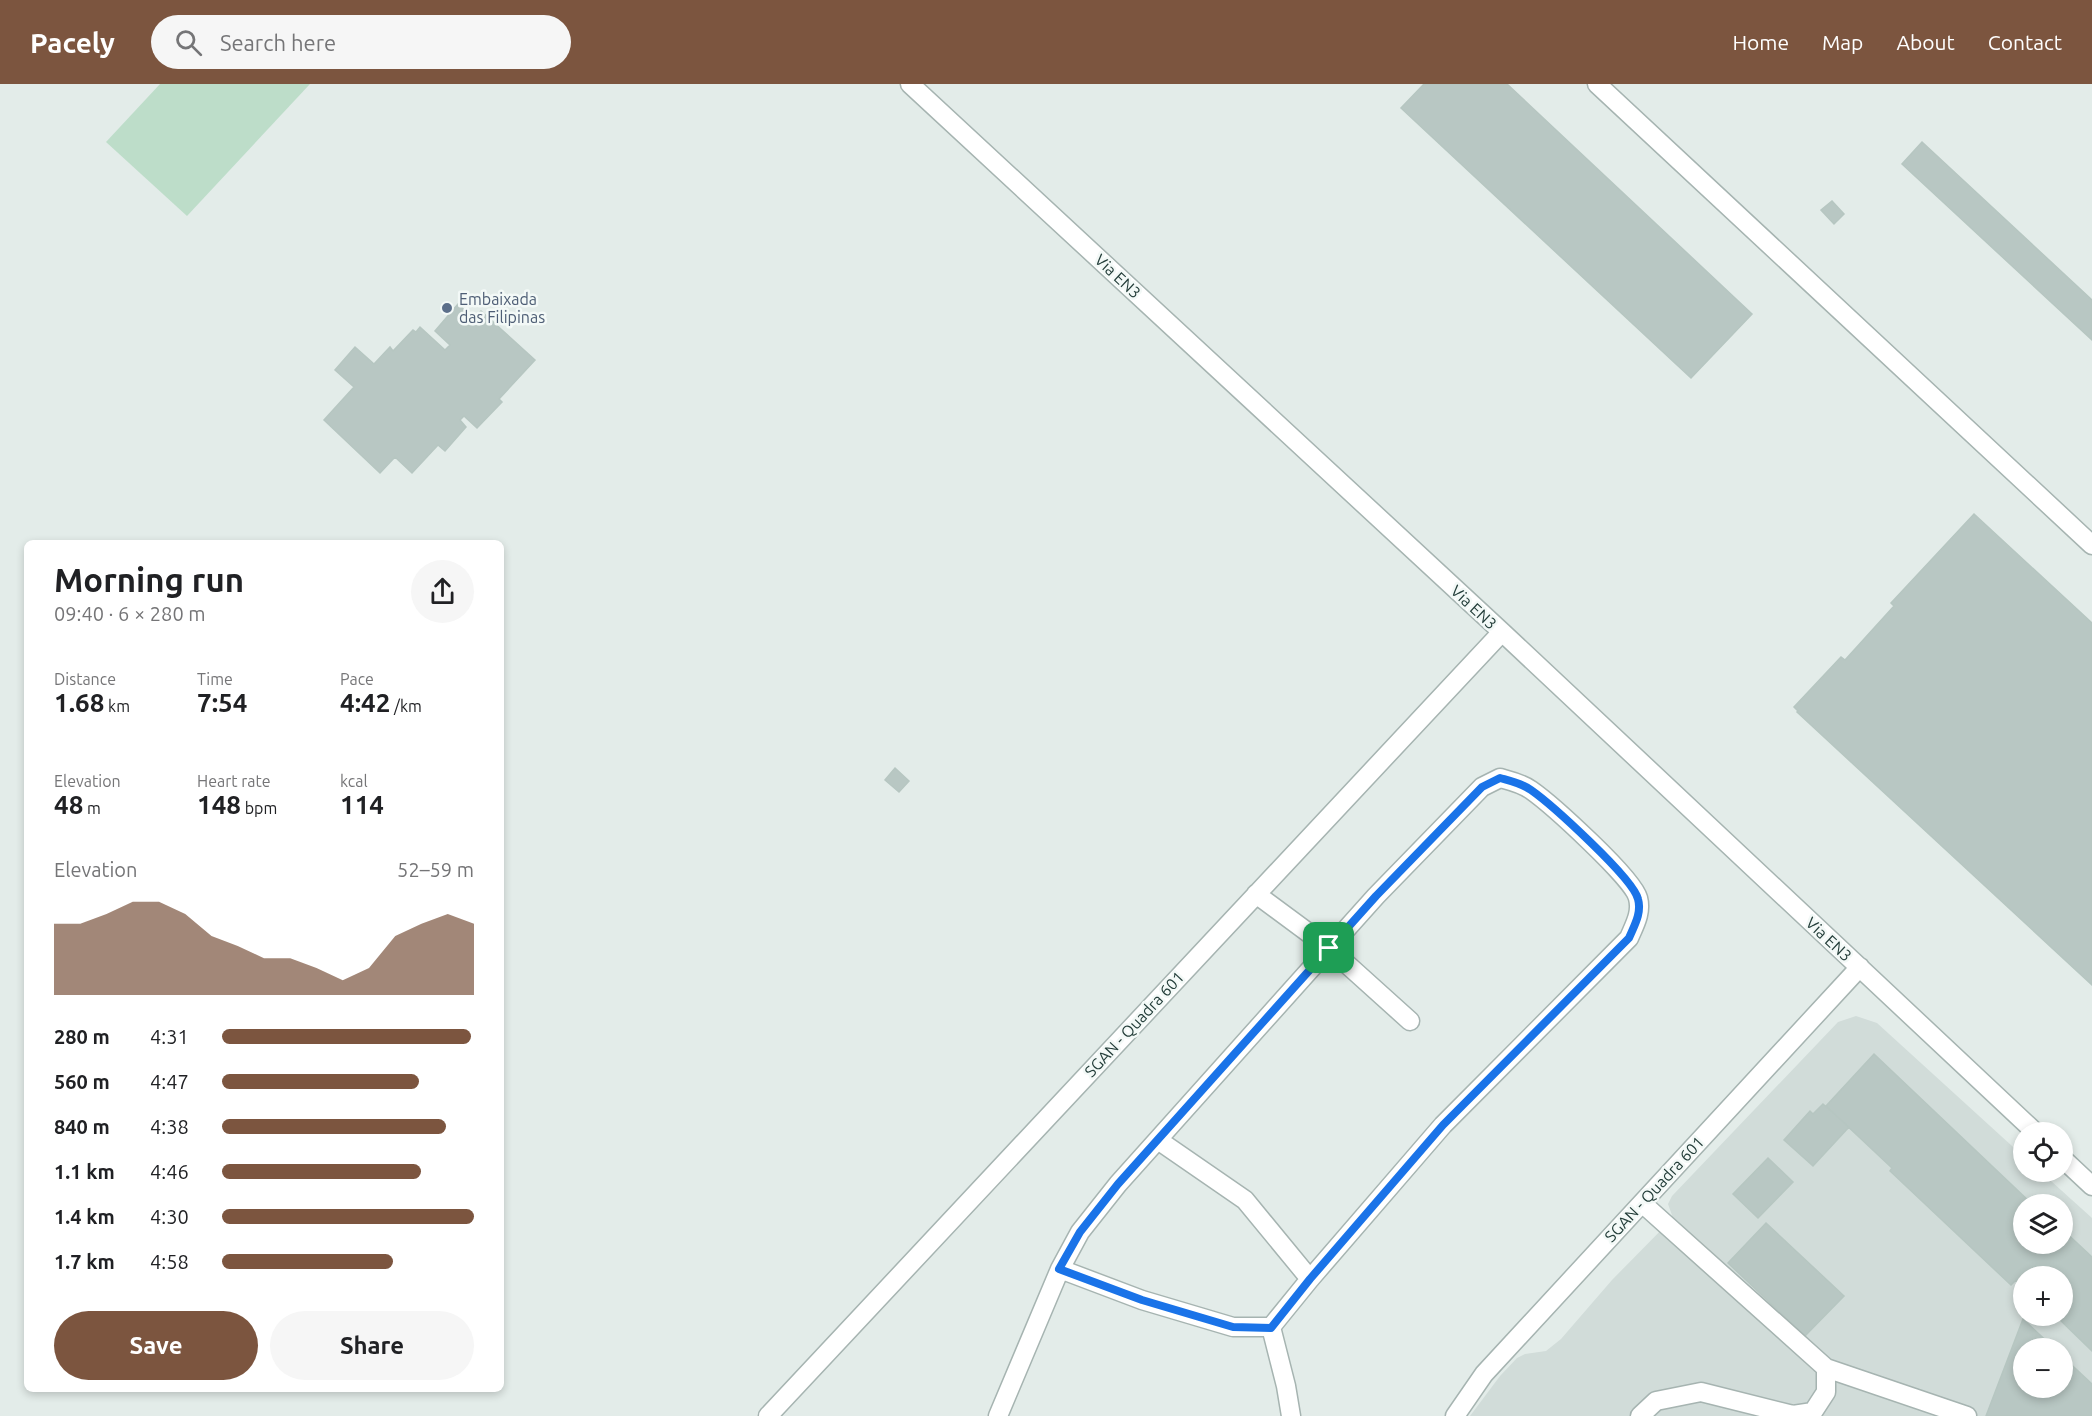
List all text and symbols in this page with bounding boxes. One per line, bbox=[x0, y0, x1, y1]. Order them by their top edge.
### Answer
search box bbox=[151, 15, 571, 69]
icon: search bbox=[172, 26, 205, 59]
text: Pacely bbox=[30, 27, 115, 58]
text: Search here bbox=[220, 30, 336, 55]
text: Home bbox=[1732, 30, 1789, 54]
text: Map bbox=[1822, 30, 1863, 54]
text: About bbox=[1896, 30, 1955, 54]
text: Contact bbox=[1988, 30, 2062, 54]
street label: Via EN3 bbox=[1091, 250, 1145, 302]
place label: Embaixada das Filipinas bbox=[459, 290, 545, 326]
marker: Embaixada das Filipinas bbox=[440, 301, 454, 315]
button: share bbox=[411, 560, 474, 623]
text: Morning run bbox=[54, 561, 244, 598]
street label: Via EN3 bbox=[1447, 581, 1501, 633]
text: 09:40 · 6 × 280 m bbox=[54, 602, 206, 625]
text: Distance bbox=[54, 670, 116, 688]
text: Time bbox=[197, 670, 233, 688]
text: Pace bbox=[340, 670, 374, 688]
text: 1.68 bbox=[54, 688, 104, 717]
text: 7:54 bbox=[197, 688, 247, 717]
text: 4:42 bbox=[340, 688, 390, 717]
text: km bbox=[104, 697, 130, 715]
text: /km bbox=[390, 697, 422, 715]
text: Elevation bbox=[54, 772, 121, 790]
text: Heart rate bbox=[197, 772, 271, 790]
text: kcal bbox=[340, 772, 368, 790]
text: 48 bbox=[54, 790, 83, 819]
text: 148 bbox=[197, 790, 241, 819]
text: 114 bbox=[340, 790, 384, 819]
text: m bbox=[83, 799, 101, 817]
text: bpm bbox=[241, 799, 277, 817]
text: Elevation bbox=[54, 858, 137, 881]
text: 52–59 m bbox=[397, 858, 474, 881]
street label: Via EN3 bbox=[1802, 913, 1856, 965]
pin bbox=[1303, 922, 1354, 973]
icon: arrive bbox=[1312, 931, 1345, 964]
street label: SGAN - Quadra 601 bbox=[1081, 968, 1187, 1080]
text: 280 m bbox=[54, 1025, 110, 1048]
text: 4:31 bbox=[150, 1025, 189, 1048]
text: 560 m bbox=[54, 1070, 110, 1093]
text: 4:47 bbox=[150, 1070, 189, 1093]
text: 840 m bbox=[54, 1115, 110, 1138]
text: 4:38 bbox=[150, 1115, 189, 1138]
map controls bbox=[2013, 1122, 2073, 1398]
button: locate bbox=[2013, 1122, 2073, 1182]
street label: SGAN - Quadra 601 bbox=[1601, 1133, 1707, 1245]
text: 1.1 km bbox=[54, 1160, 115, 1183]
text: 4:46 bbox=[150, 1160, 189, 1183]
button: layers bbox=[2013, 1194, 2073, 1254]
text: 1.4 km bbox=[54, 1205, 115, 1228]
text: 4:30 bbox=[150, 1205, 189, 1228]
text: 1.7 km bbox=[54, 1250, 115, 1273]
text: 4:58 bbox=[150, 1250, 189, 1273]
button: + bbox=[2013, 1266, 2073, 1326]
button: Save bbox=[54, 1311, 258, 1380]
button: Share bbox=[270, 1311, 474, 1380]
button: − bbox=[2013, 1338, 2073, 1398]

